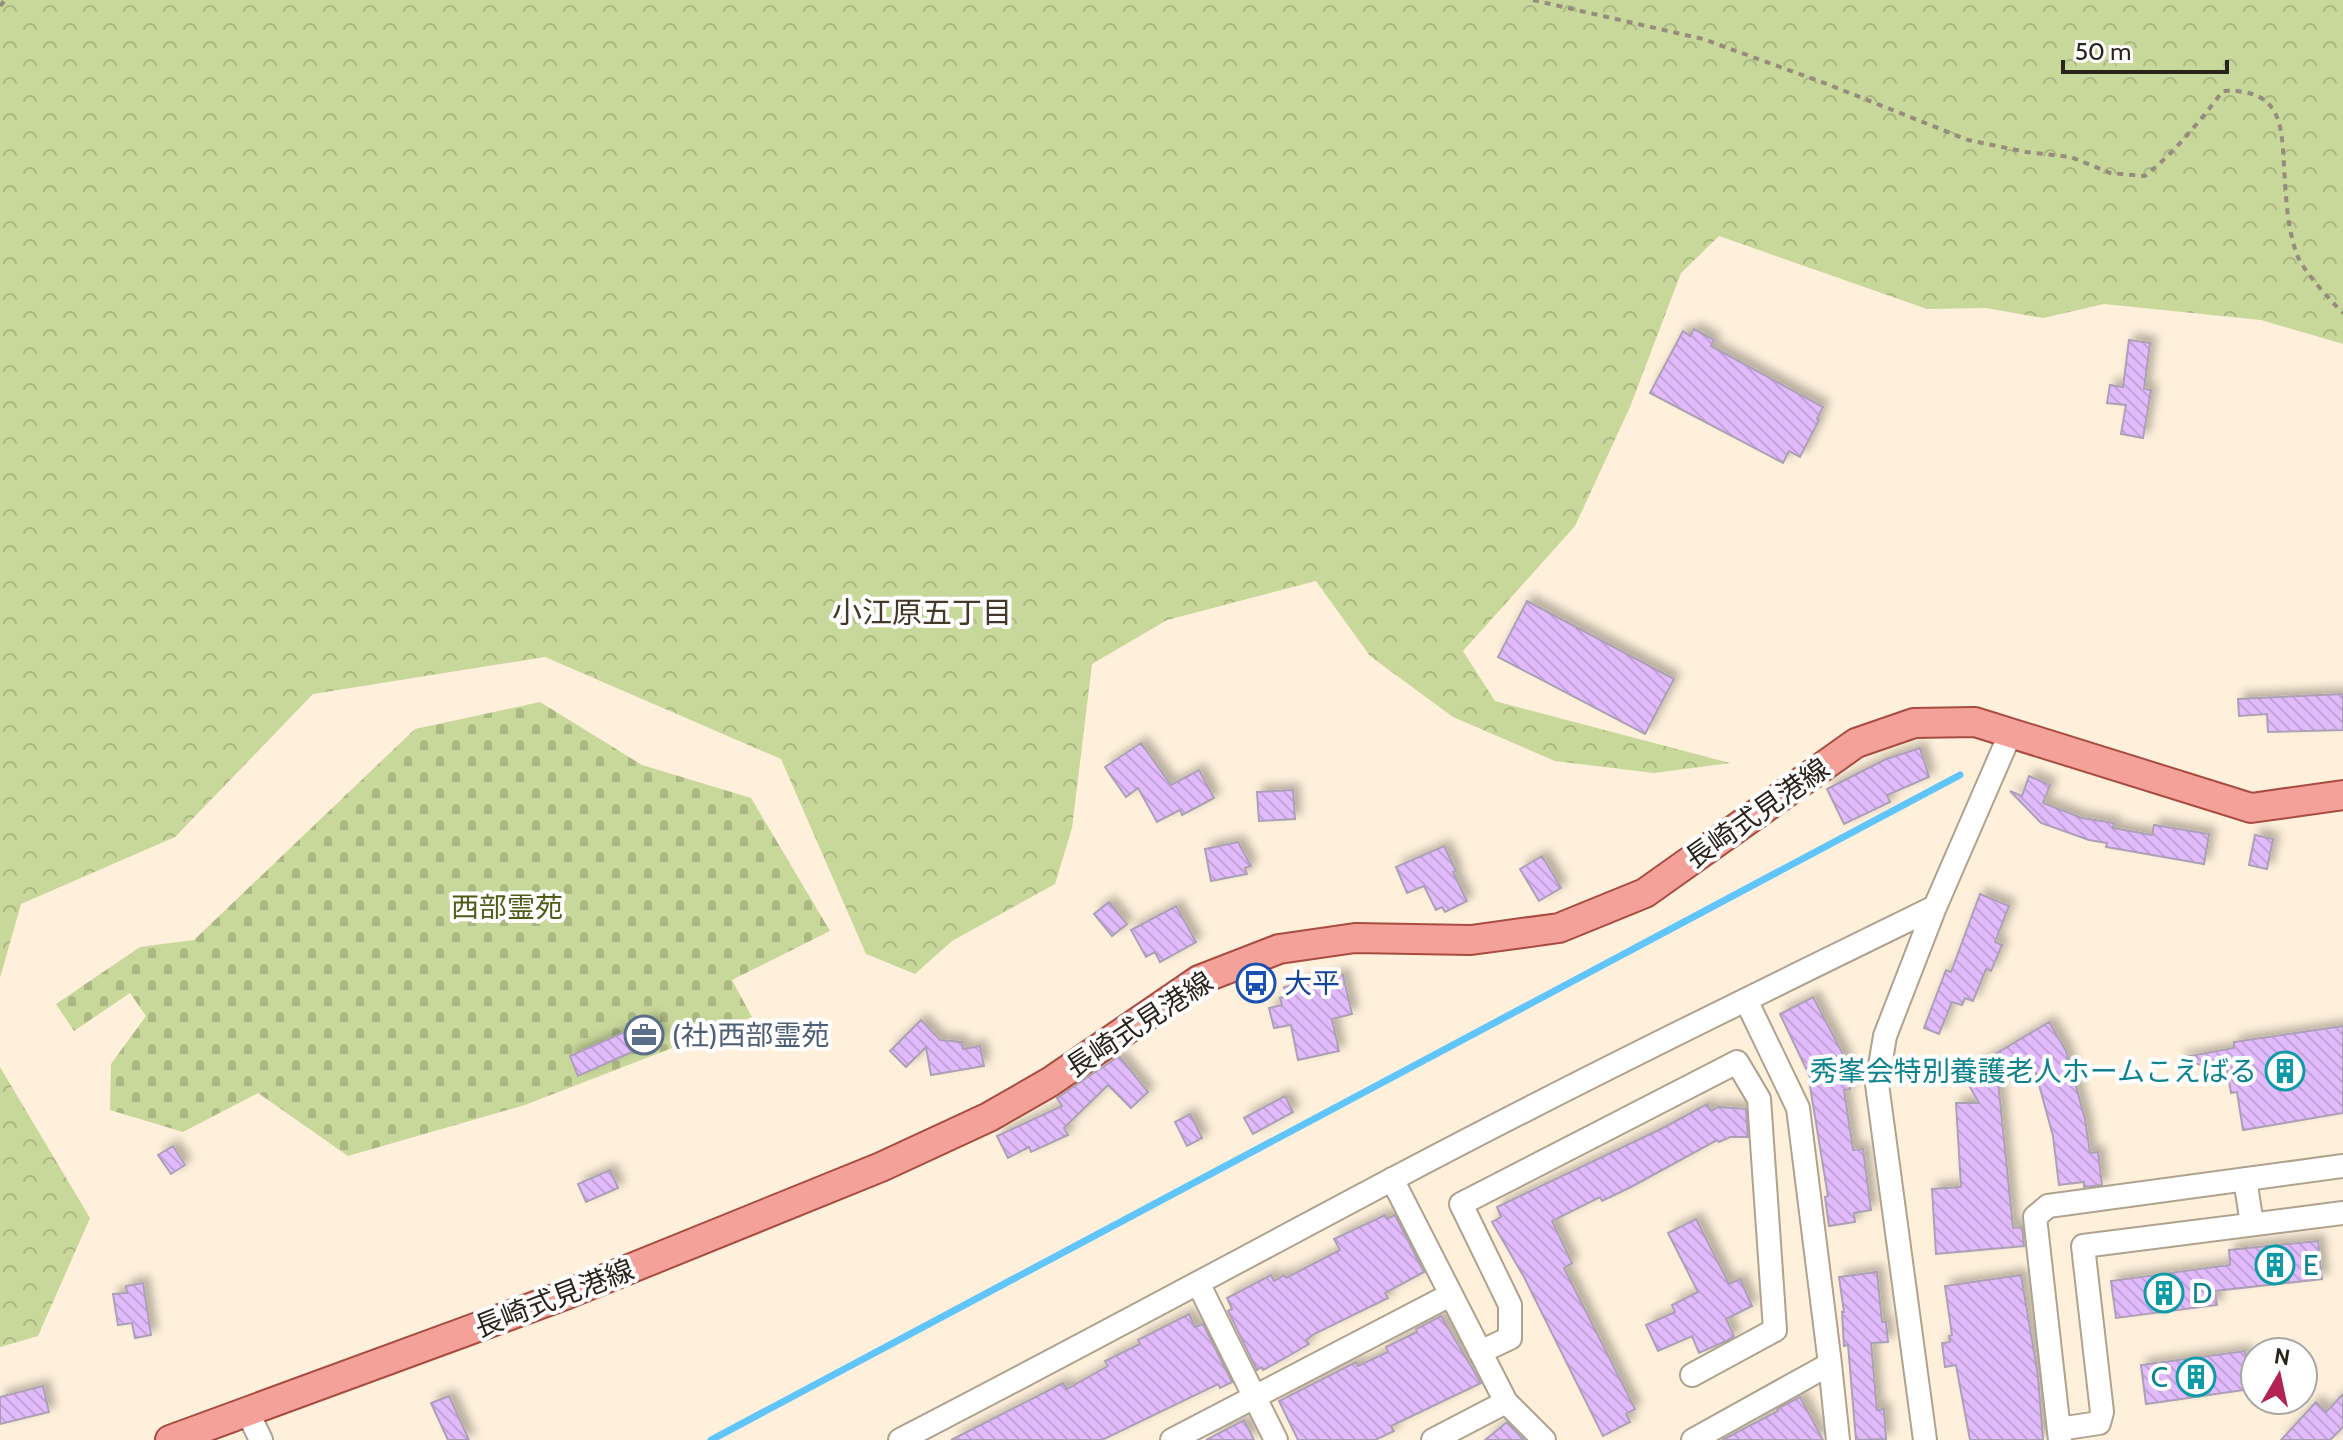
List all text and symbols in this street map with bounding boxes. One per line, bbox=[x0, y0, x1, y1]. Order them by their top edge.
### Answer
scale bar bbox=[2063, 24, 2227, 74]
text: 50 m bbox=[2075, 37, 2131, 66]
district label: 小江原五丁目 bbox=[832, 594, 1012, 631]
street label: 長崎式見港線 bbox=[1678, 751, 1836, 875]
park label: 西部霊苑 bbox=[451, 890, 563, 924]
bus stop icon: 大平 bbox=[1235, 962, 1277, 1004]
street label: 長崎式見港線 bbox=[1059, 964, 1219, 1084]
place label: 大平 bbox=[1284, 966, 1340, 1000]
office icon: (社)西部霊苑 bbox=[623, 1014, 665, 1056]
place label: (社)西部霊苑 bbox=[672, 1018, 830, 1052]
building icon: 秀峯会特別養護老人ホームこえばる bbox=[2264, 1050, 2306, 1092]
place label: 秀峯会特別養護老人ホームこえばる bbox=[1810, 1054, 2257, 1088]
building icon: E bbox=[2254, 1244, 2296, 1286]
place label: E bbox=[2303, 1248, 2319, 1282]
street label: 長崎式見港線 bbox=[469, 1252, 639, 1344]
building icon: D bbox=[2143, 1272, 2185, 1314]
place label: D bbox=[2192, 1276, 2212, 1310]
north arrow bbox=[2239, 1336, 2319, 1416]
text: N bbox=[2272, 1342, 2292, 1371]
building icon: C bbox=[2175, 1356, 2217, 1398]
place label: C bbox=[2151, 1360, 2168, 1394]

